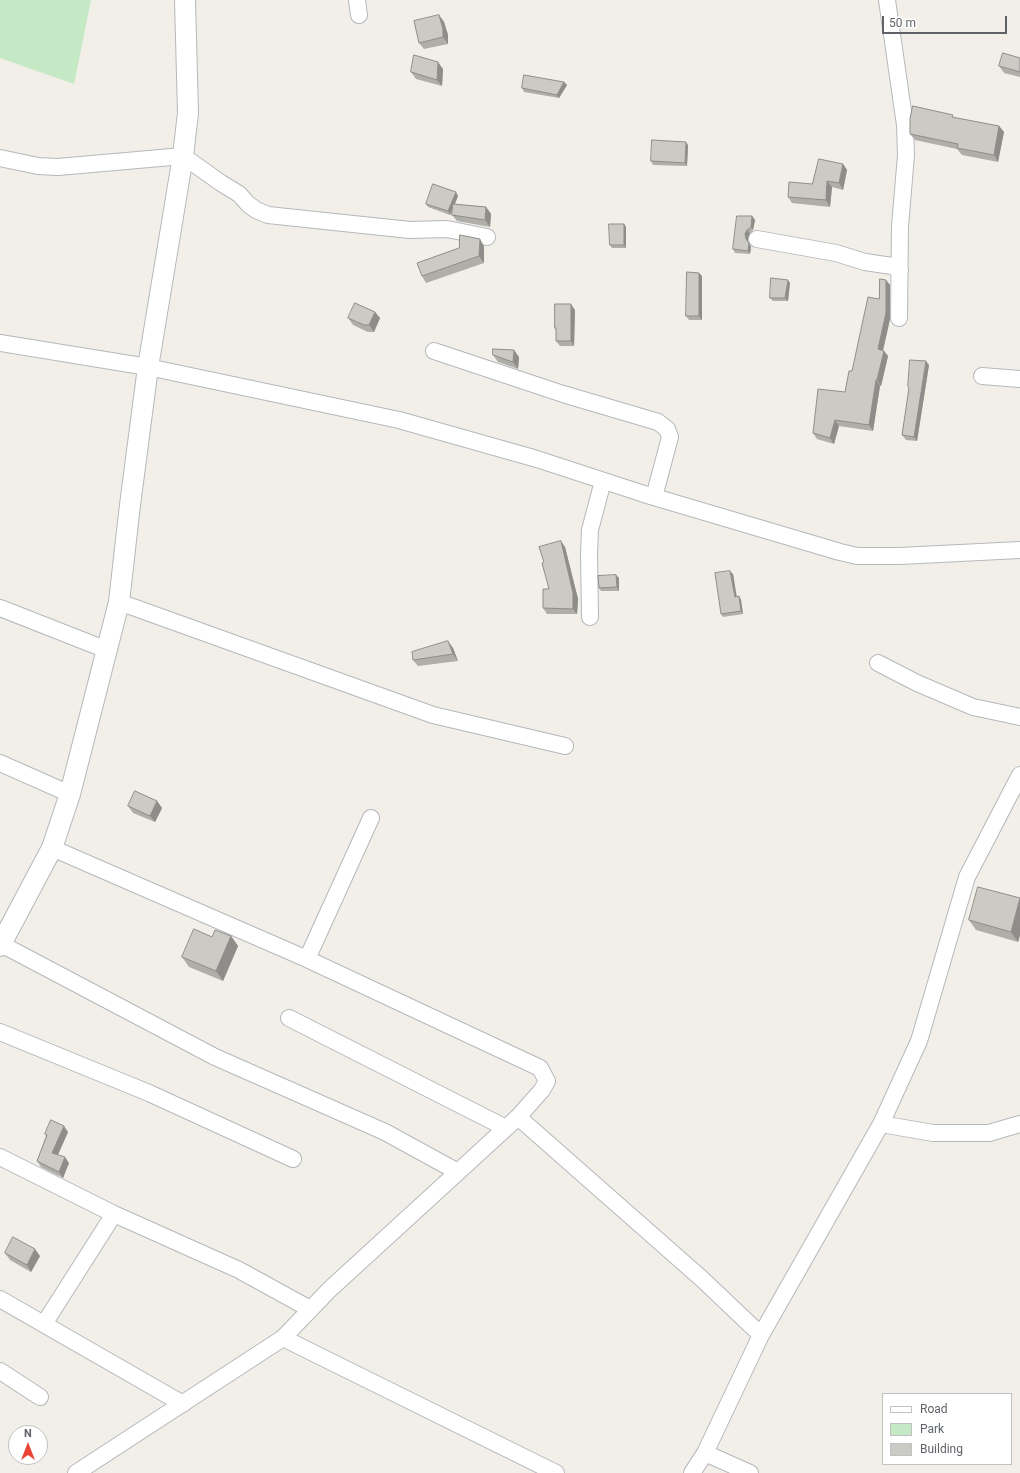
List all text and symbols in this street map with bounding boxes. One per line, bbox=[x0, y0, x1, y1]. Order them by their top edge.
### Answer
scale bar bbox=[884, 8, 1009, 34]
text: 50 m bbox=[889, 16, 916, 30]
legend bbox=[882, 1393, 1012, 1465]
text: Road bbox=[920, 1402, 948, 1416]
text: Park bbox=[920, 1422, 944, 1436]
north arrow bbox=[8, 1425, 48, 1465]
text: N bbox=[24, 1427, 32, 1440]
text: Building bbox=[920, 1442, 963, 1456]

